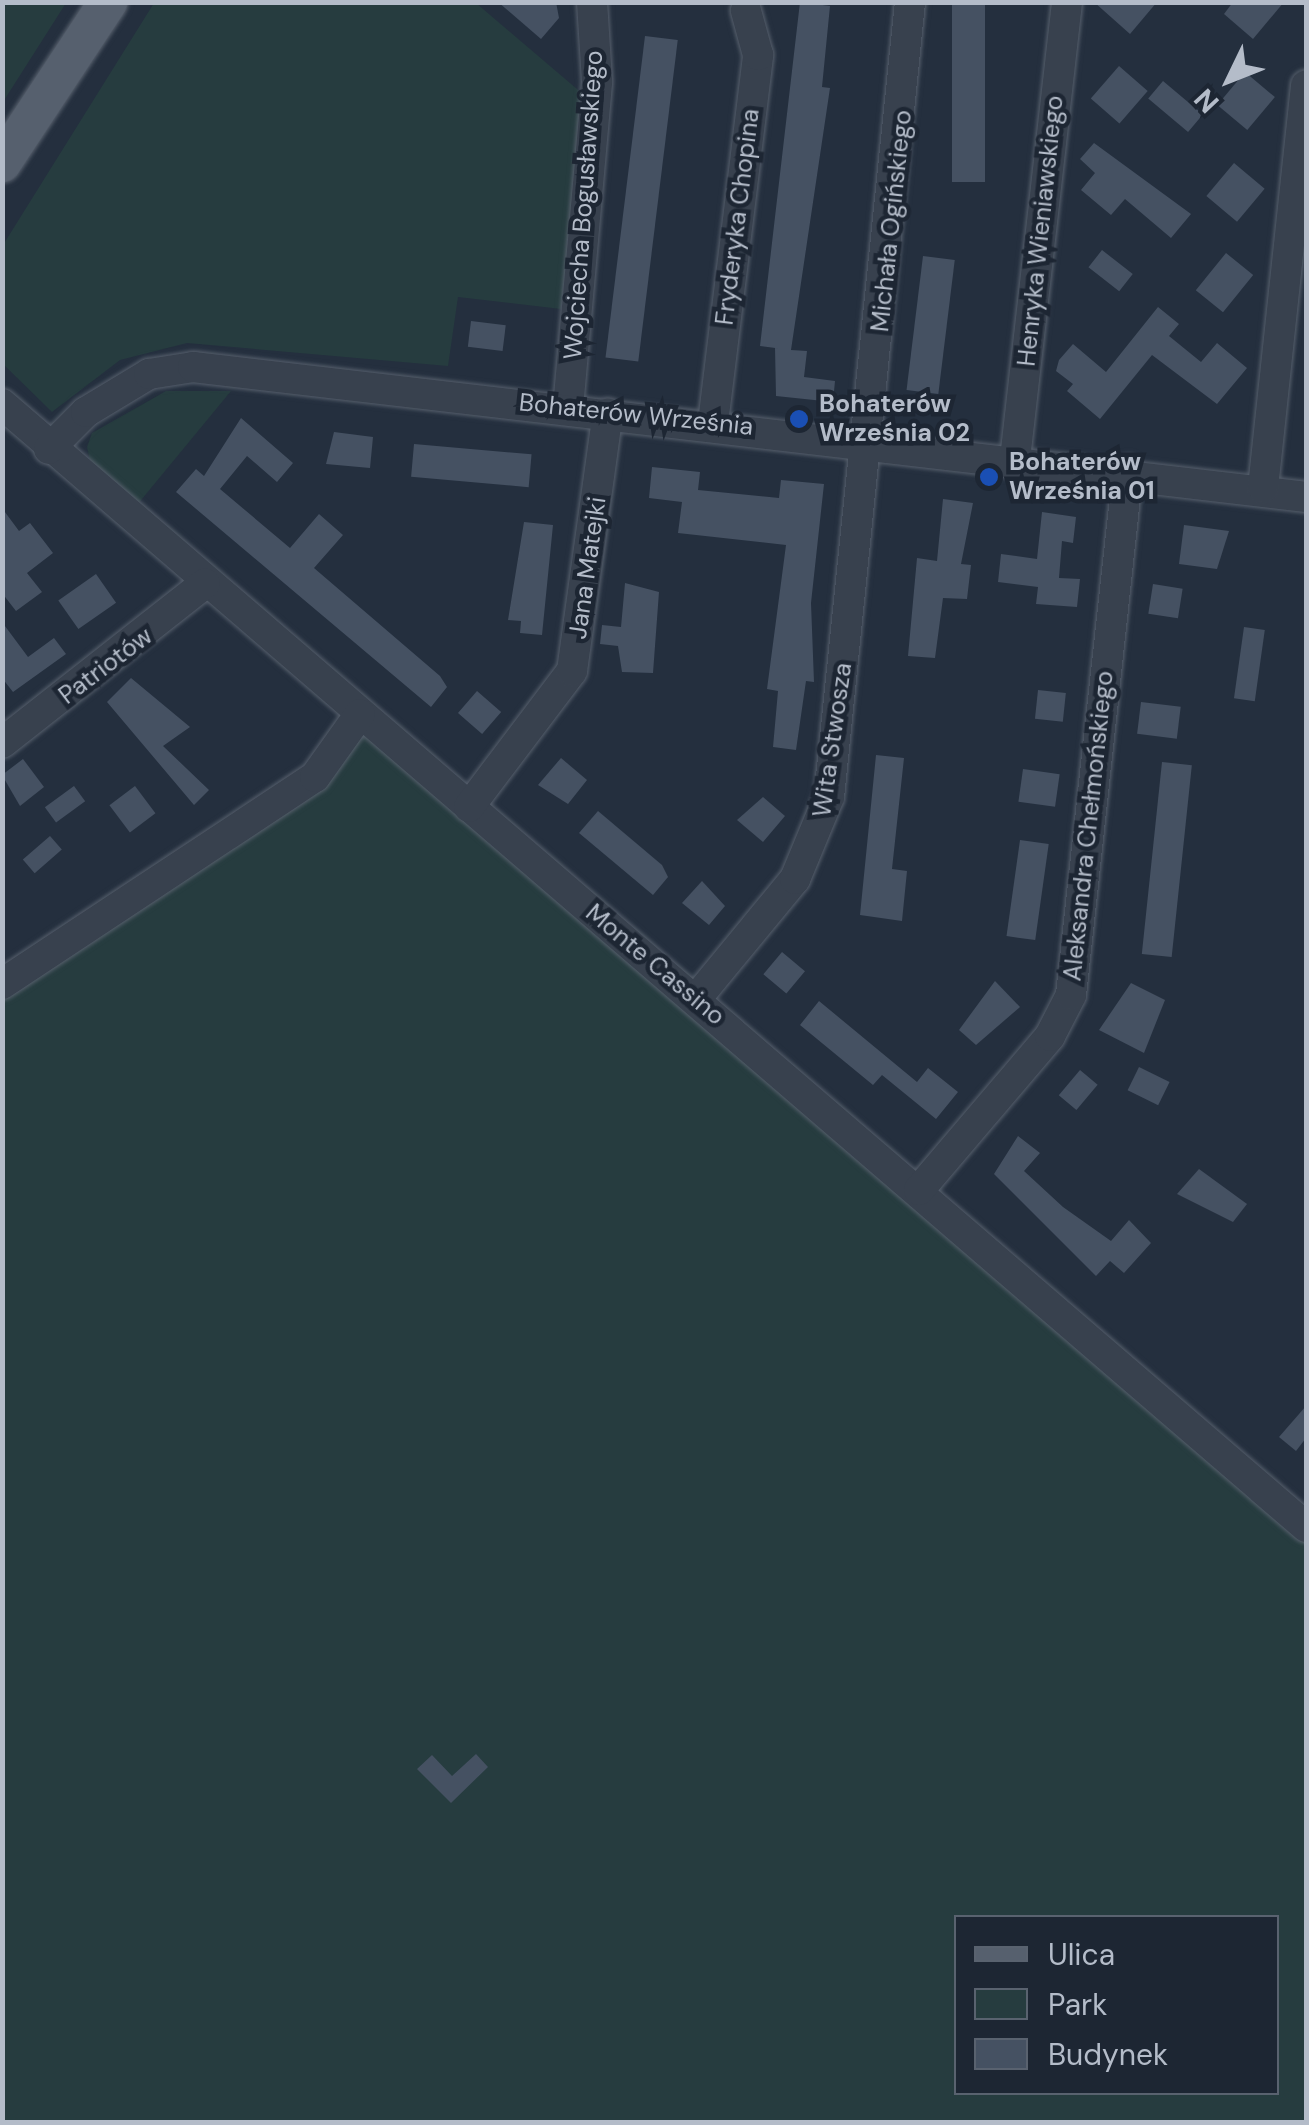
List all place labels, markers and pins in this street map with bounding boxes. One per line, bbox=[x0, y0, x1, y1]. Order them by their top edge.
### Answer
place label: Bohaterów Września 02 bbox=[819, 390, 970, 449]
marker: Bohaterów Września 02 bbox=[788, 408, 810, 430]
place label: Bohaterów Września 01 bbox=[1009, 448, 1155, 507]
marker: Bohaterów Września 01 bbox=[978, 466, 1000, 488]

